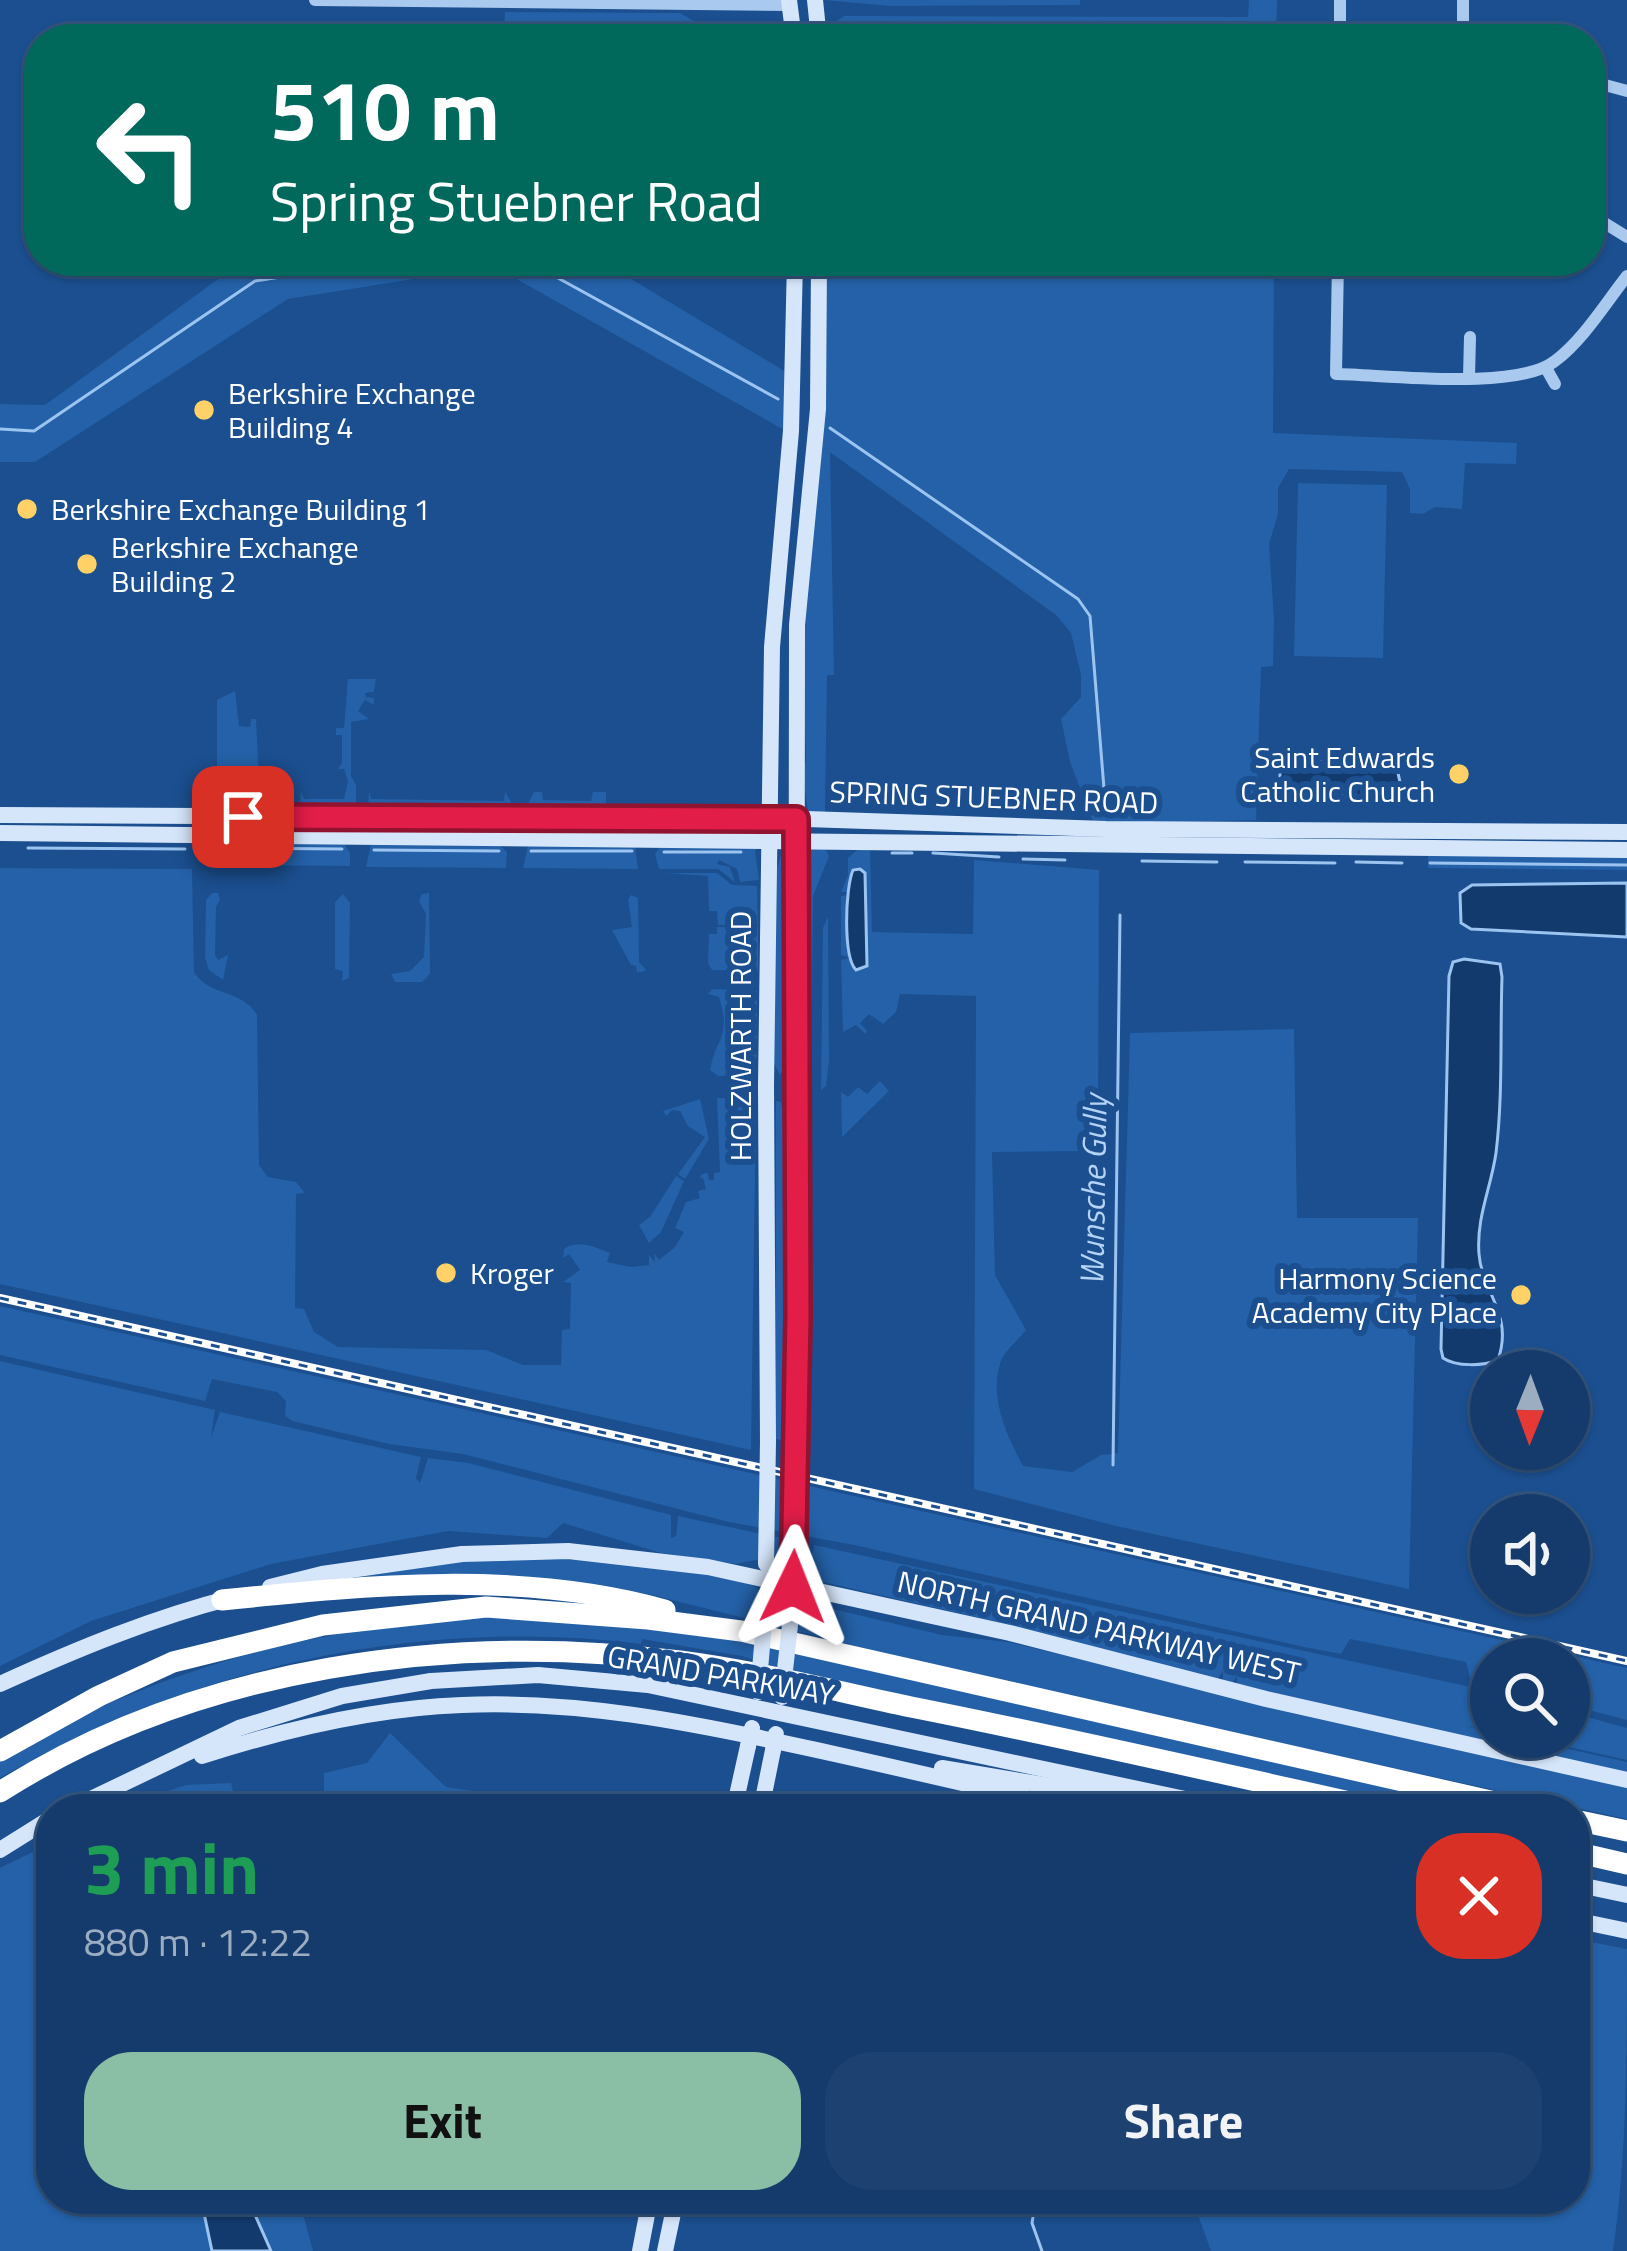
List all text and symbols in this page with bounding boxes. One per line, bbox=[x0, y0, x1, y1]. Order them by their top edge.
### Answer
text: 510 m bbox=[270, 45, 500, 173]
icon: left bbox=[72, 72, 228, 228]
text: Spring Stuebner Road bbox=[270, 160, 763, 242]
place label: Berkshire Exchange Building 4 bbox=[228, 370, 476, 450]
marker: Berkshire Exchange Building 4 bbox=[191, 397, 217, 423]
place label: Berkshire Exchange Building 1 bbox=[51, 486, 430, 532]
marker: Berkshire Exchange Building 1 bbox=[14, 496, 40, 522]
place label: Berkshire Exchange Building 2 bbox=[111, 524, 359, 604]
marker: Berkshire Exchange Building 2 bbox=[74, 551, 100, 577]
place label: Saint Edwards Catholic Church bbox=[1240, 734, 1435, 814]
marker: Saint Edwards Catholic Church bbox=[1446, 761, 1472, 787]
pin bbox=[192, 766, 294, 868]
street label: SPRING STUEBNER ROAD bbox=[829, 768, 1159, 826]
icon: arrive bbox=[210, 784, 276, 850]
street label: HOLZWARTH ROAD bbox=[717, 911, 763, 1161]
water label: Wunsche Gully bbox=[1066, 1090, 1120, 1286]
place label: Kroger bbox=[470, 1250, 554, 1296]
place label: Harmony Science Academy City Place bbox=[1252, 1255, 1497, 1335]
marker: Kroger bbox=[433, 1260, 459, 1286]
marker: Harmony Science Academy City Place bbox=[1508, 1282, 1534, 1308]
north arrow bbox=[1470, 1350, 1590, 1470]
map controls bbox=[1470, 1350, 1590, 1758]
button: sound bbox=[1470, 1494, 1590, 1614]
position arrow bbox=[730, 1524, 856, 1650]
street label: NORTH GRAND PARKWAY WEST bbox=[893, 1558, 1305, 1696]
street label: GRAND PARKWAY bbox=[604, 1632, 838, 1718]
button: search bbox=[1470, 1638, 1590, 1758]
text: 3 min bbox=[84, 1812, 259, 1922]
button: close bbox=[1416, 1833, 1542, 1959]
text: 880 m · 12:22 bbox=[84, 1912, 312, 1971]
button: Exit bbox=[84, 2052, 801, 2190]
button: Share bbox=[825, 2052, 1542, 2190]

